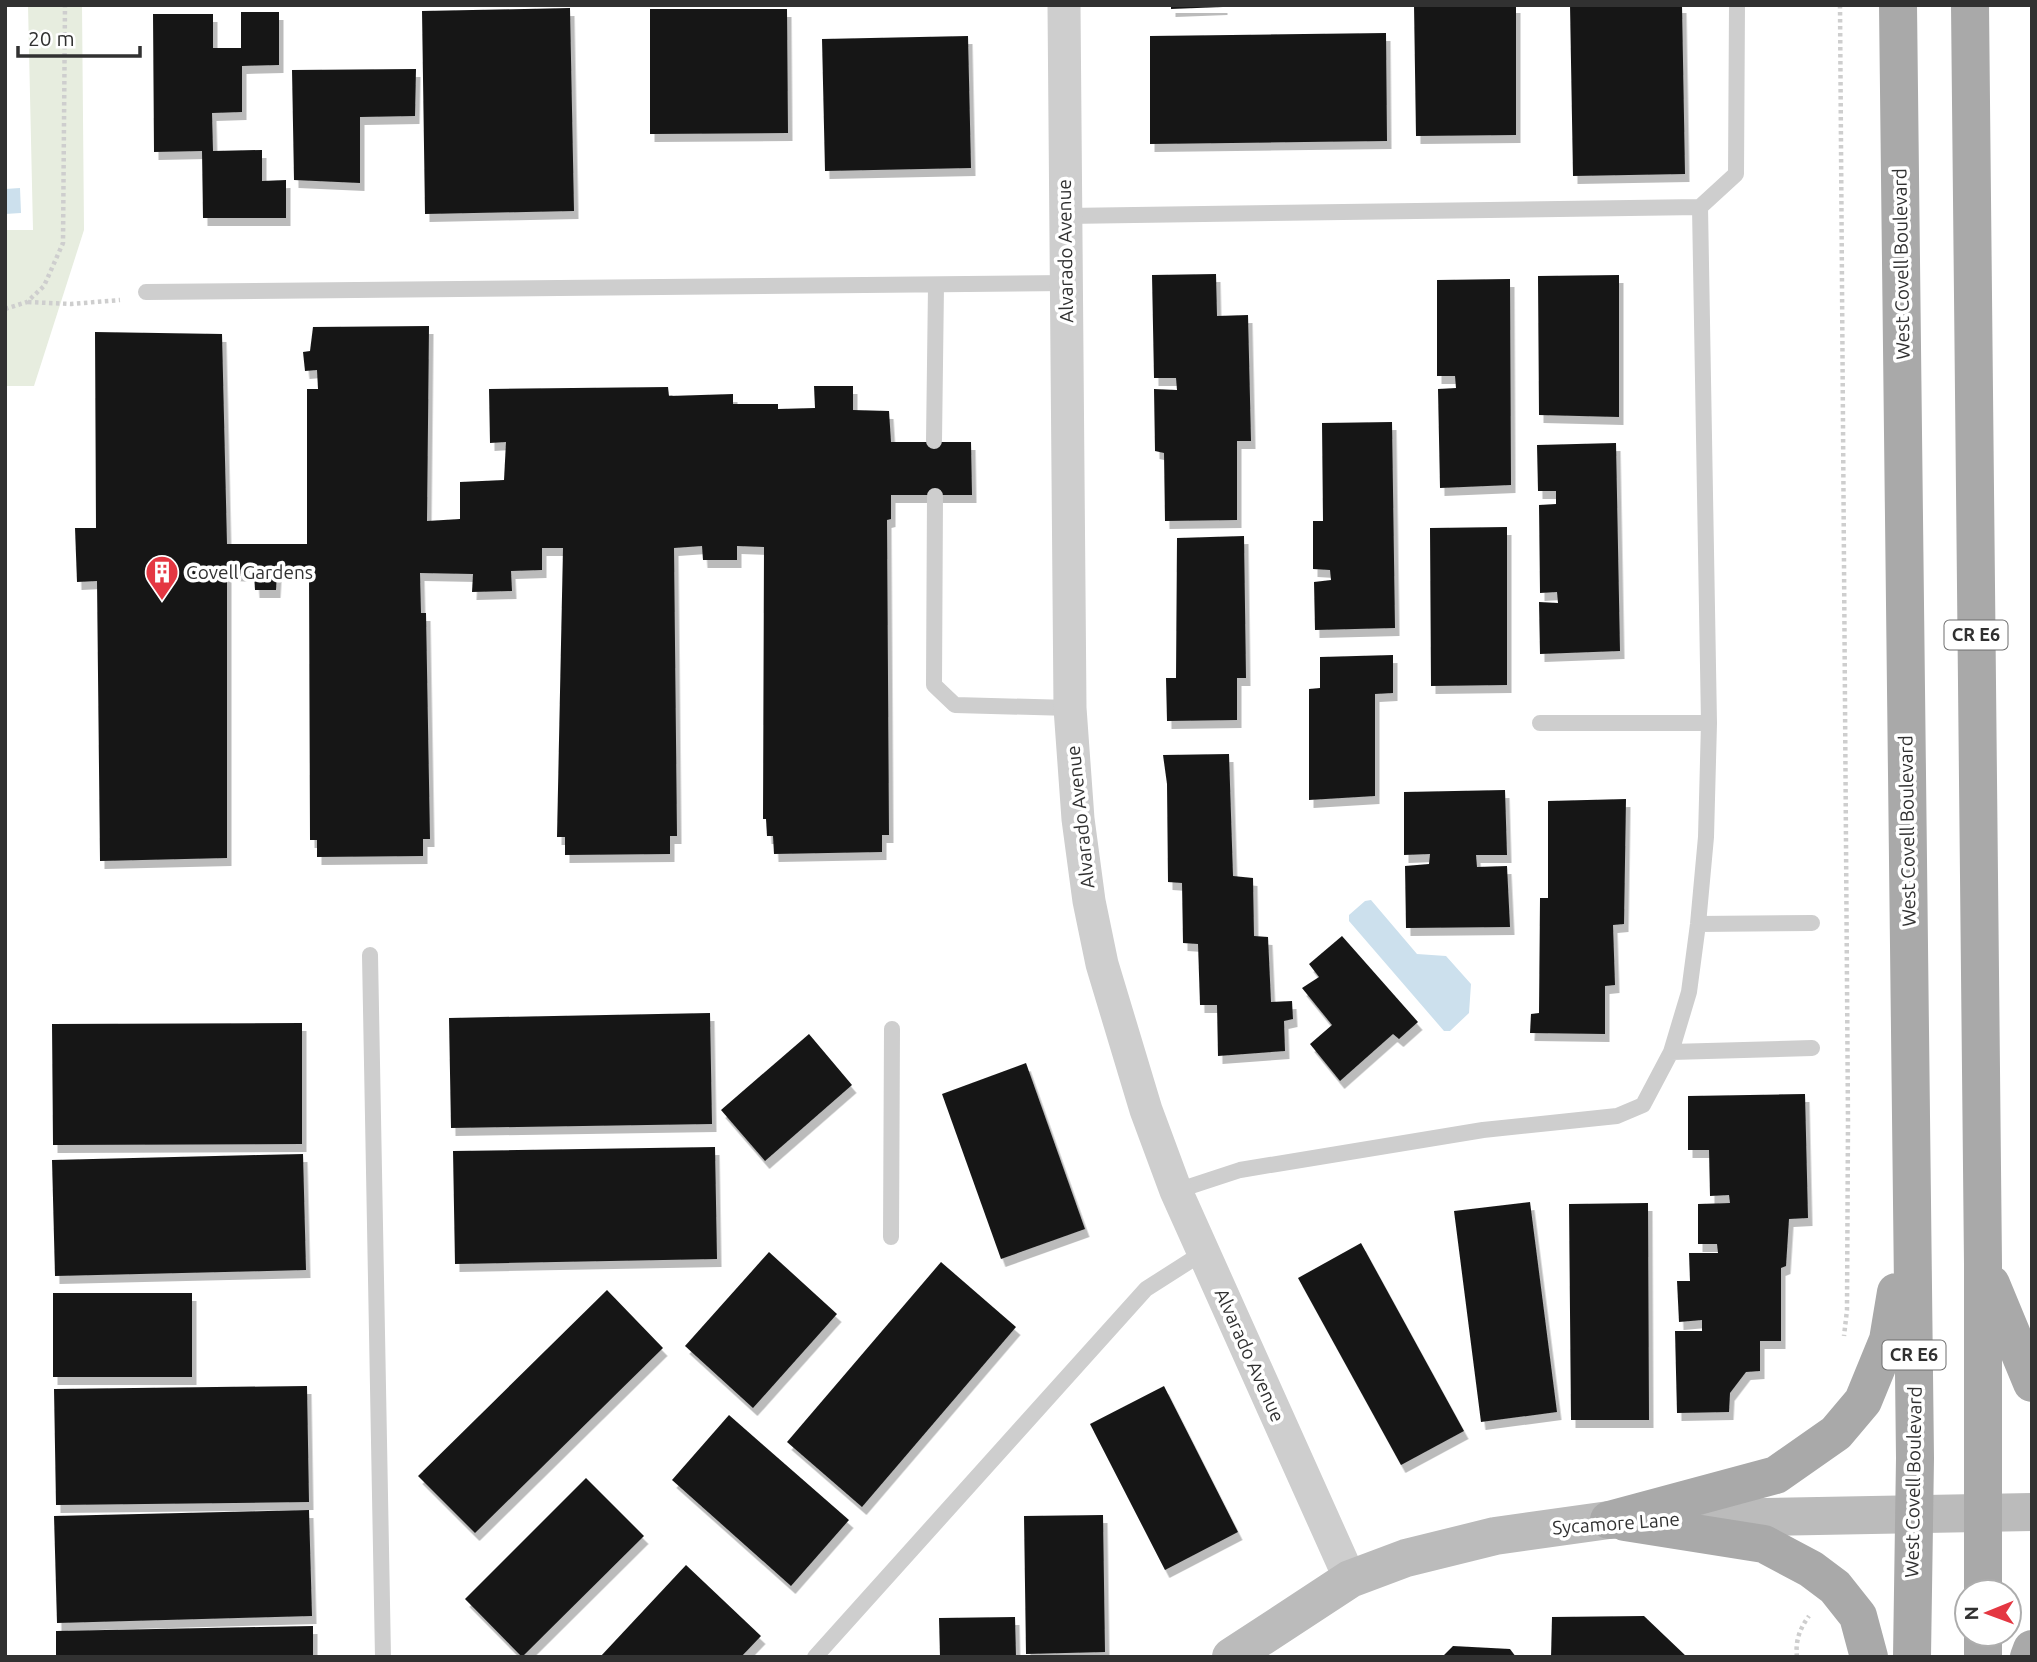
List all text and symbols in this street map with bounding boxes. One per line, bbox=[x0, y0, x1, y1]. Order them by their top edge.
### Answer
scale bar bbox=[18, 14, 140, 58]
text: 20 m bbox=[28, 26, 75, 50]
street label: West Covell Boulevard bbox=[1888, 168, 1914, 360]
street label: Alvarado Avenue bbox=[1053, 179, 1077, 323]
building icon: Covell Gardens bbox=[143, 553, 181, 602]
place label: Covell Gardens bbox=[186, 561, 313, 583]
road number: CR E6 bbox=[1944, 620, 2008, 650]
street label: West Covell Boulevard bbox=[1894, 735, 1920, 927]
street label: Alvarado Avenue bbox=[1062, 744, 1098, 890]
street label: Alvarado Avenue bbox=[1211, 1285, 1289, 1425]
road number: CR E6 bbox=[1882, 1340, 1946, 1370]
street label: West Covell Boulevard bbox=[1900, 1386, 1926, 1578]
street label: Sycamore Lane bbox=[1552, 1508, 1680, 1538]
north arrow bbox=[1953, 1578, 2023, 1648]
text: N bbox=[1960, 1606, 1982, 1621]

